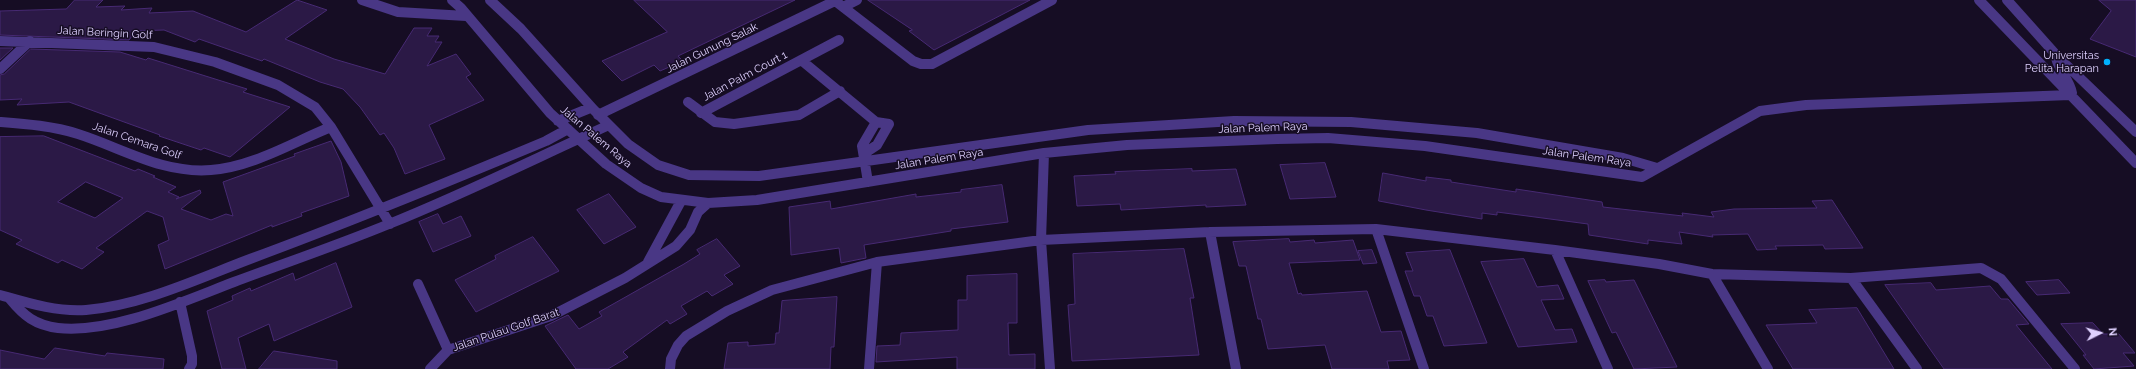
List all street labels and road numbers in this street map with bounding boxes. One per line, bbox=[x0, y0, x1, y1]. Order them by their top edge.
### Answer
street label: Jalan Gunung Salak bbox=[664, 20, 760, 76]
street label: Jalan Beringin Golf bbox=[57, 24, 153, 42]
street label: Jalan Palm Court 1 bbox=[701, 48, 789, 104]
street label: Jalan Palem Raya bbox=[558, 103, 634, 171]
street label: Jalan Cemara Golf bbox=[91, 120, 183, 162]
street label: Jalan Palem Raya bbox=[1218, 120, 1308, 136]
street label: Jalan Palem Raya bbox=[1542, 144, 1632, 170]
street label: Jalan Palem Raya bbox=[894, 145, 984, 173]
street label: Jalan Pulau Golf Barat bbox=[451, 306, 561, 354]

